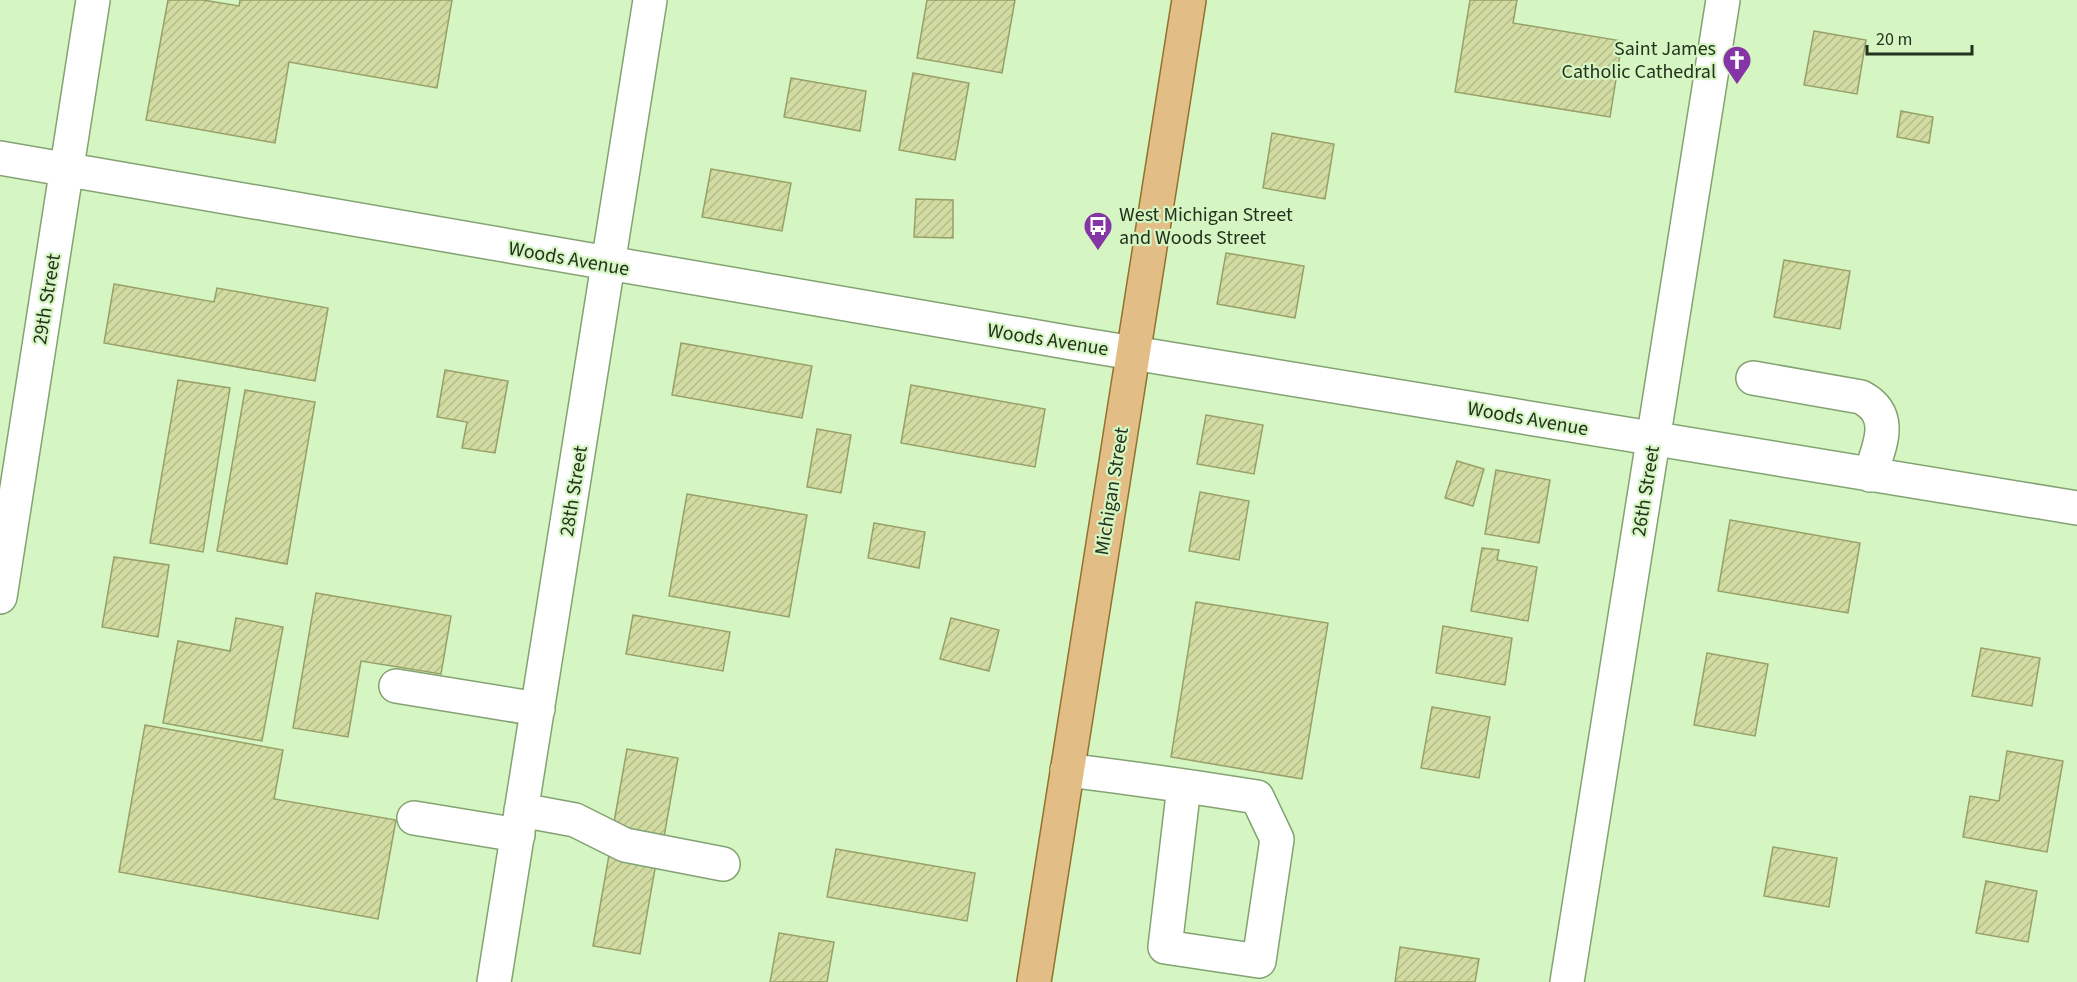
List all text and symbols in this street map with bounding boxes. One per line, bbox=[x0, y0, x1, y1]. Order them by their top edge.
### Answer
scale bar bbox=[1867, 18, 1972, 56]
text: 20 m bbox=[1876, 27, 1912, 52]
place label: Saint James Catholic Cathedral bbox=[1562, 35, 1716, 86]
church icon: Saint James Catholic Cathedral bbox=[1721, 44, 1753, 86]
place label: West Michigan Street and Woods Street bbox=[1119, 201, 1293, 252]
bus stop icon: West Michigan Street and Woods Street bbox=[1082, 210, 1114, 252]
street label: Woods Avenue bbox=[506, 235, 632, 283]
street label: 29th Street bbox=[26, 251, 68, 347]
street label: Woods Avenue bbox=[985, 317, 1111, 363]
street label: Woods Avenue bbox=[1465, 395, 1591, 443]
street label: Michigan Street bbox=[1088, 425, 1136, 557]
street label: 28th Street bbox=[553, 443, 595, 539]
street label: 26th Street bbox=[1625, 443, 1667, 539]

